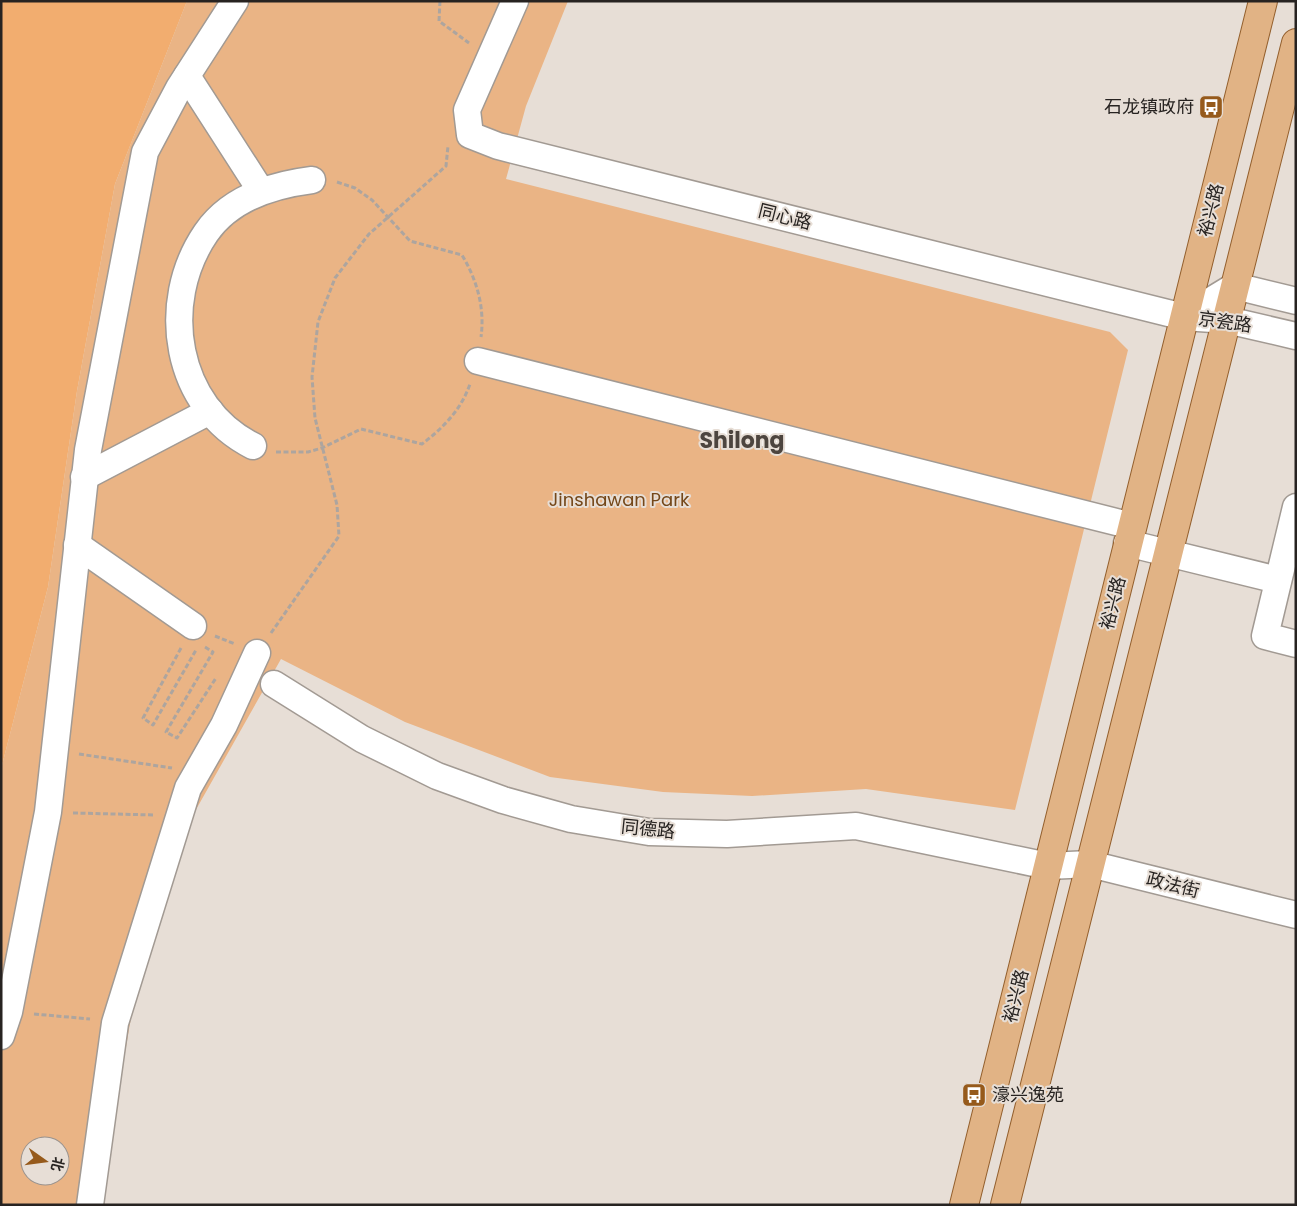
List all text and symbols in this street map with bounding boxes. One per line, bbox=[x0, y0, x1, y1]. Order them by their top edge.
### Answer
place label: 石龙镇政府 bbox=[1104, 94, 1194, 119]
bus stop icon: 石龙镇政府 bbox=[1198, 94, 1224, 120]
street label: 裕兴路 bbox=[1192, 181, 1229, 239]
street label: 同心路 bbox=[756, 198, 814, 235]
street label: 京瓷路 bbox=[1197, 305, 1254, 338]
district label: Shilong bbox=[699, 425, 785, 456]
park label: Jinshawan Park bbox=[549, 487, 690, 512]
street label: 裕兴路 bbox=[1094, 574, 1131, 632]
street label: 同德路 bbox=[620, 813, 676, 844]
street label: 政法街 bbox=[1144, 866, 1202, 903]
street label: 裕兴路 bbox=[997, 967, 1034, 1025]
bus stop icon: 濠兴逸苑 bbox=[961, 1082, 987, 1108]
place label: 濠兴逸苑 bbox=[992, 1082, 1064, 1107]
north arrow bbox=[20, 1136, 70, 1186]
text: 北 bbox=[46, 1155, 69, 1173]

